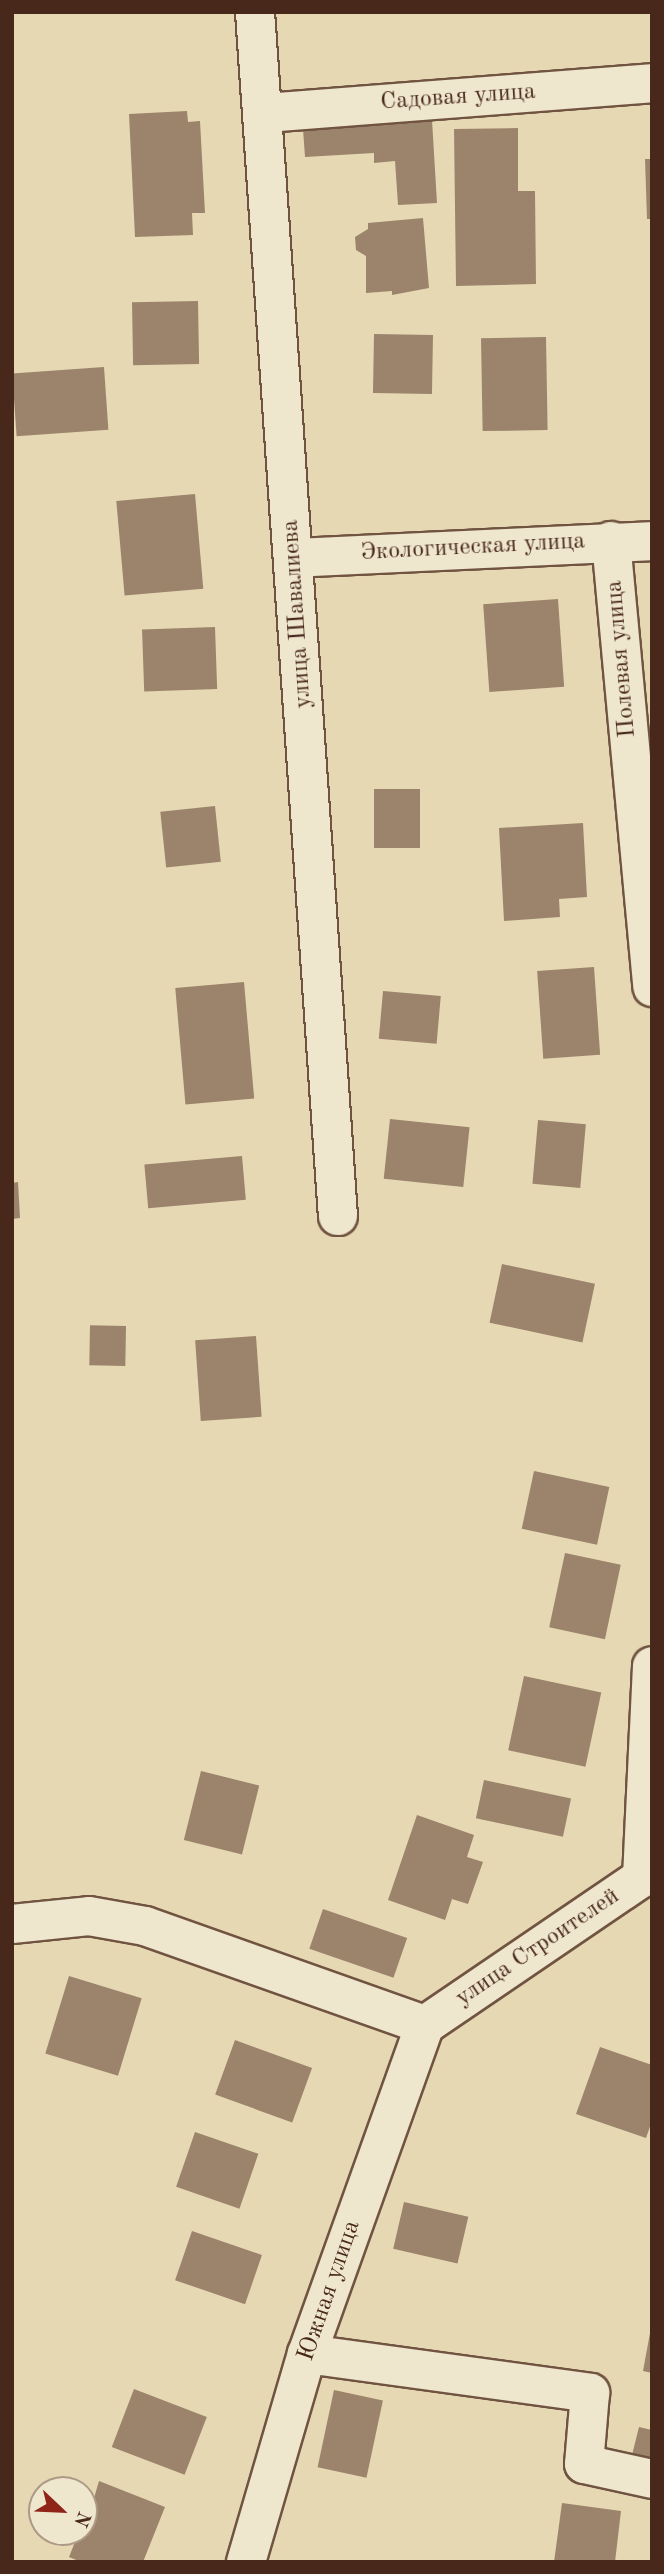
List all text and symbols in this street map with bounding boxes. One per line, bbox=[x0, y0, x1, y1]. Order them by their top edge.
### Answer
street label: Садовая улица bbox=[379, 78, 537, 118]
street label: улица Шавалиева bbox=[277, 519, 319, 709]
street label: Экологическая улица bbox=[360, 528, 586, 568]
street label: Полевая улица bbox=[601, 579, 643, 739]
street label: улица Строителей bbox=[451, 1883, 625, 2013]
street label: Южная улица bbox=[292, 2217, 368, 2365]
north arrow bbox=[28, 2476, 98, 2546]
text: N bbox=[69, 2508, 93, 2529]

